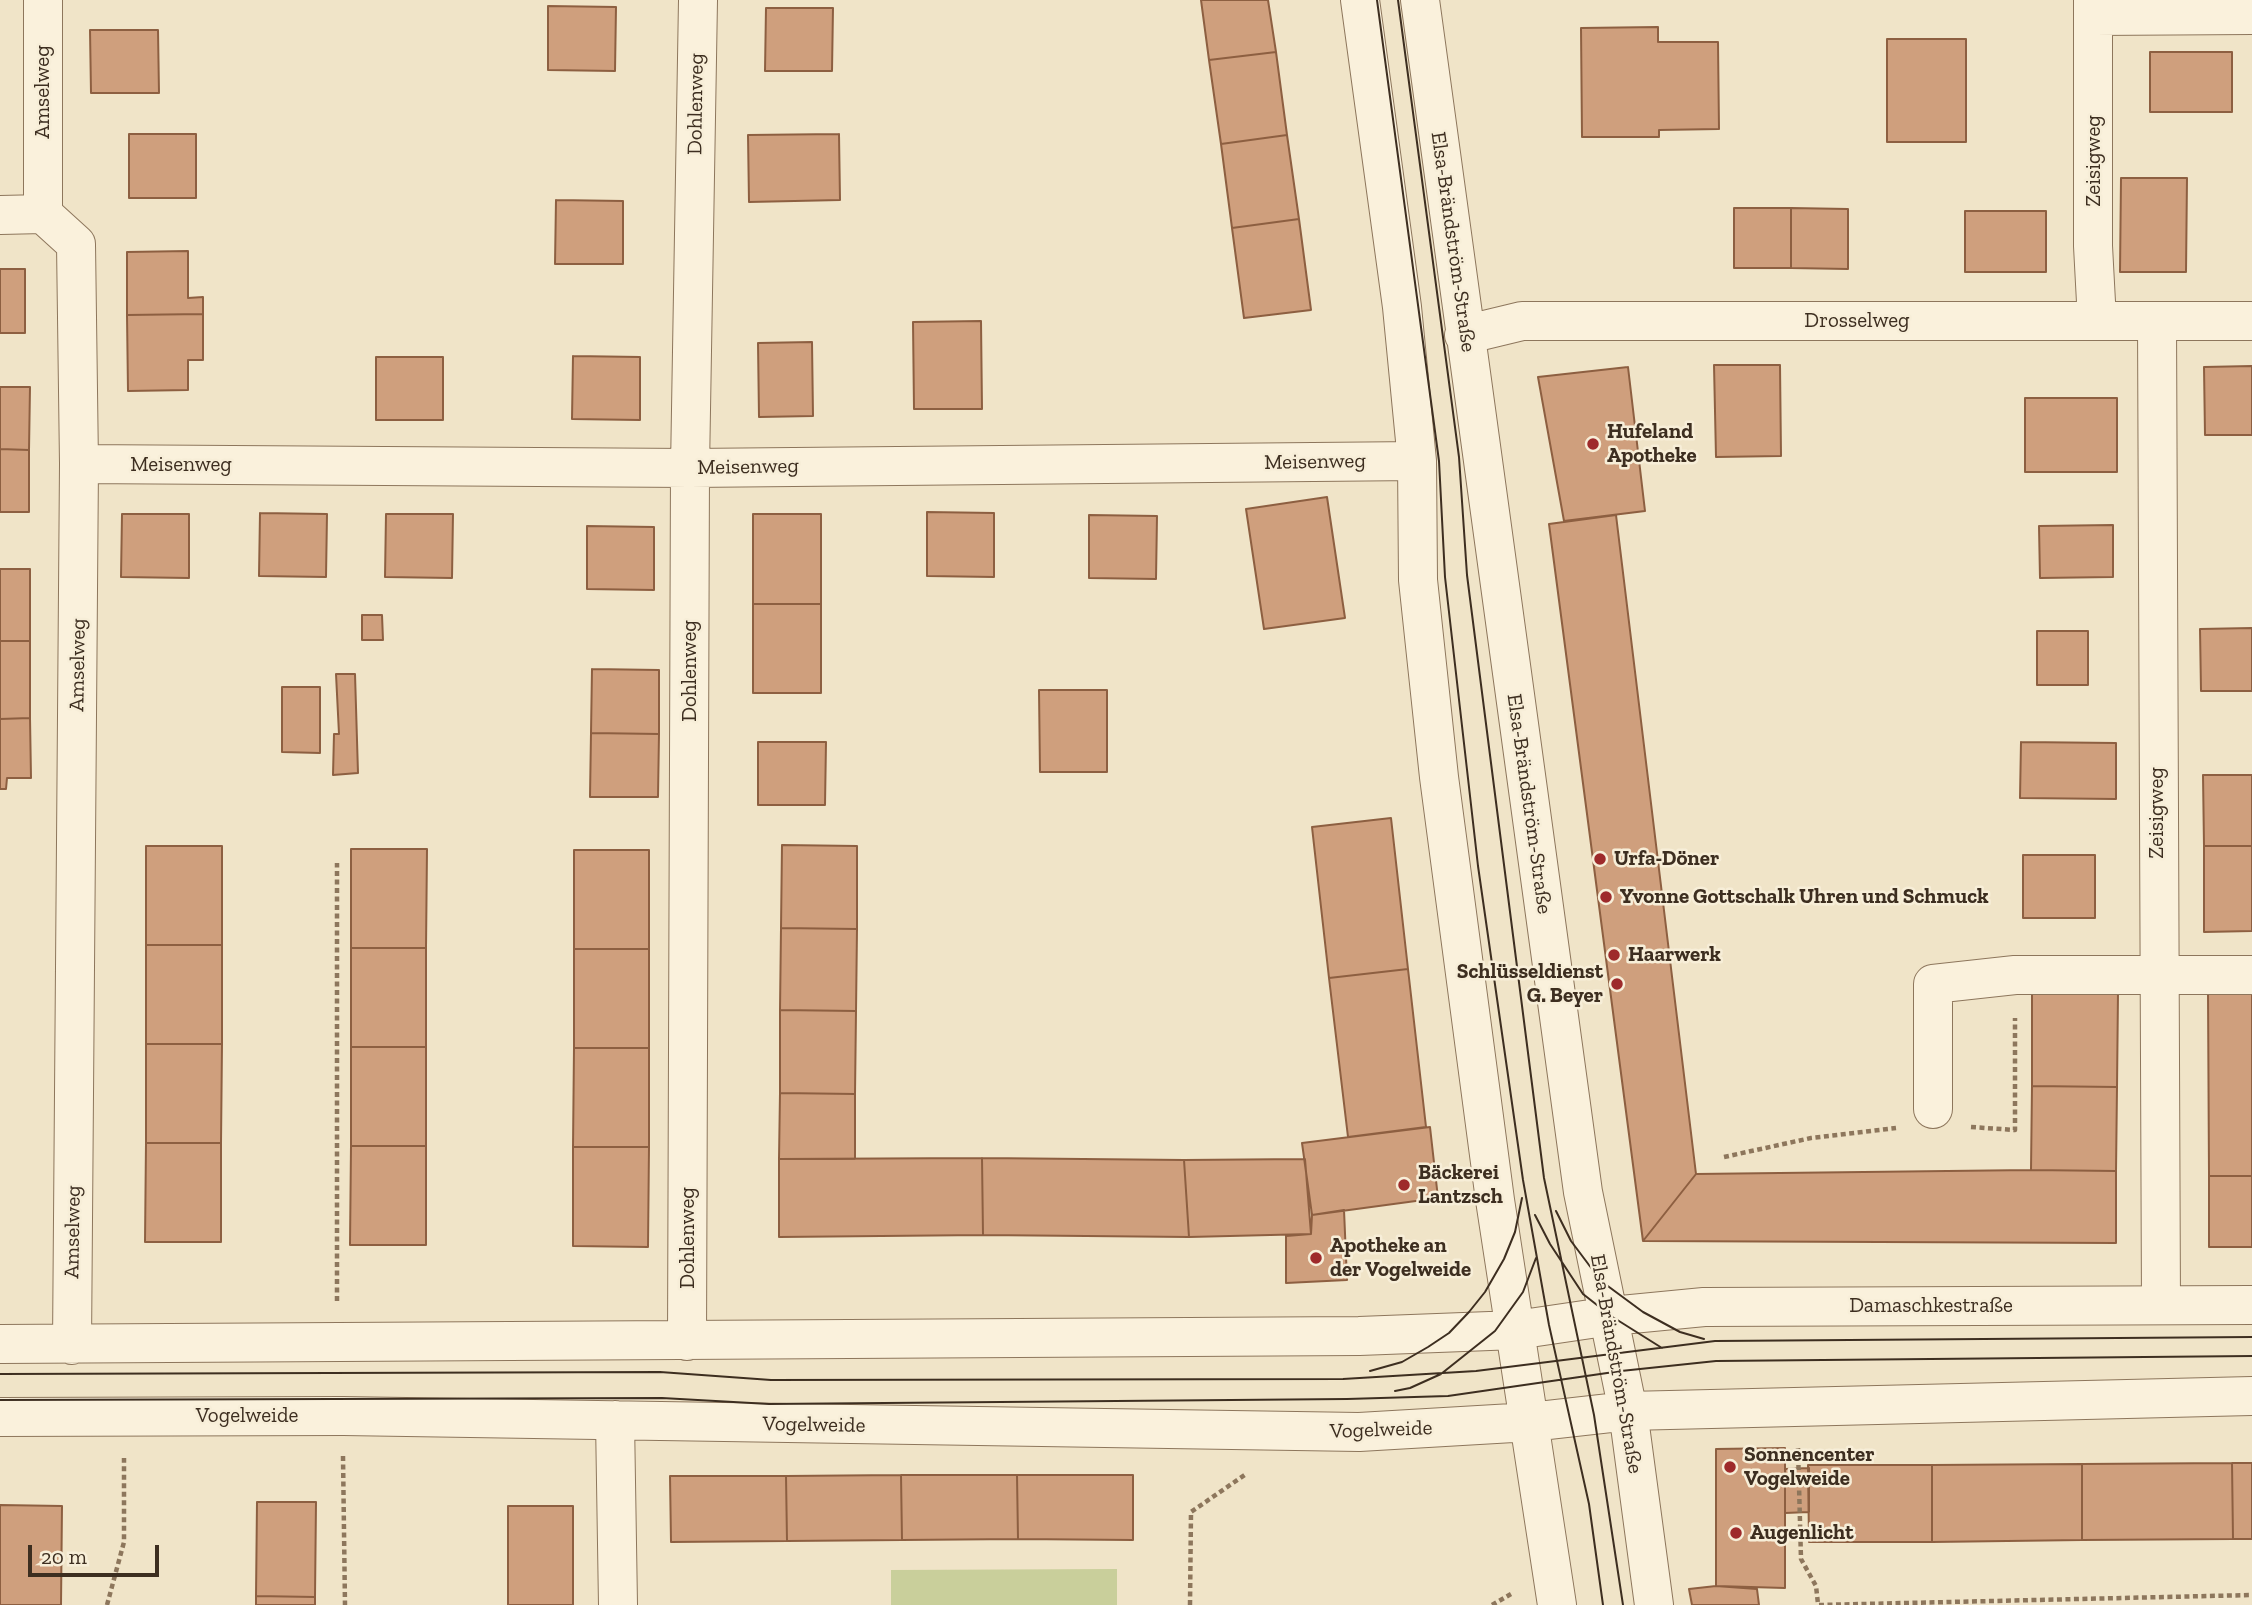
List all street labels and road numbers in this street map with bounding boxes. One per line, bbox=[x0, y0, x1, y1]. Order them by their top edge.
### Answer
street label: Amselweg bbox=[30, 45, 56, 139]
street label: Dohlenweg bbox=[683, 53, 709, 155]
street label: Zeisigweg bbox=[2081, 115, 2107, 207]
street label: Elsa-Brändström-Straße bbox=[1425, 130, 1481, 354]
street label: Drosselweg bbox=[1804, 308, 1910, 334]
street label: Meisenweg bbox=[1264, 449, 1366, 475]
street label: Meisenweg bbox=[130, 452, 232, 478]
street label: Meisenweg bbox=[697, 454, 799, 480]
street label: Amselweg bbox=[65, 618, 91, 712]
street label: Dohlenweg bbox=[677, 620, 703, 722]
street label: Elsa-Brändström-Straße bbox=[1501, 692, 1557, 916]
street label: Zeisigweg bbox=[2144, 767, 2170, 859]
street label: Amselweg bbox=[60, 1185, 86, 1279]
street label: Dohlenweg bbox=[675, 1187, 701, 1289]
street label: Elsa-Brändström-Straße bbox=[1584, 1252, 1648, 1476]
street label: Damaschkestraße bbox=[1849, 1293, 2013, 1319]
street label: Vogelweide bbox=[196, 1403, 298, 1429]
street label: Vogelweide bbox=[762, 1412, 866, 1438]
street label: Vogelweide bbox=[1329, 1416, 1433, 1444]

